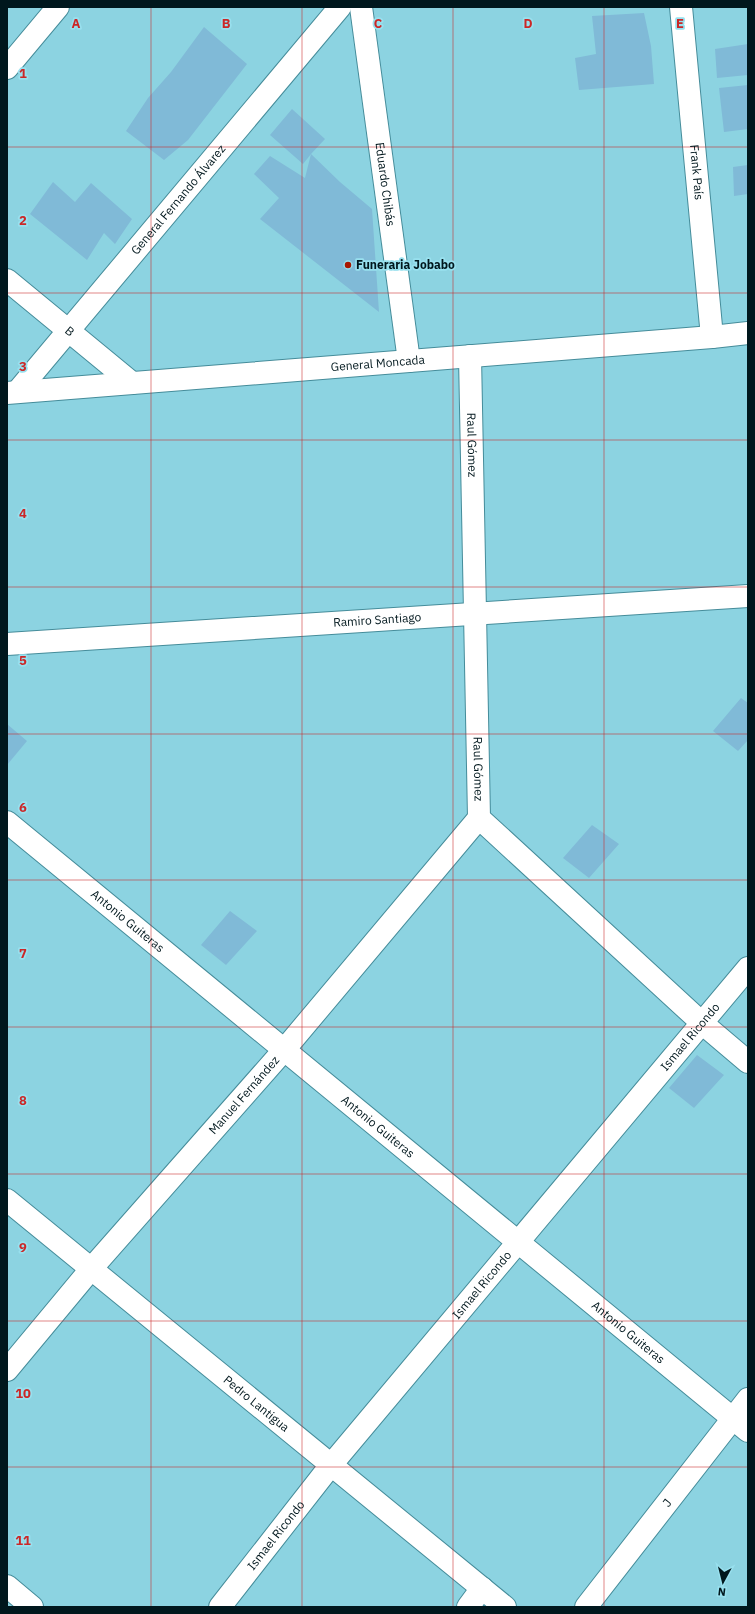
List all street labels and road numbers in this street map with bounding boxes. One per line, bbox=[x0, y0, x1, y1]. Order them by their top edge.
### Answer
street label: General Fernando Álvarez bbox=[128, 141, 229, 257]
street label: Eduardo Chibás bbox=[372, 141, 399, 227]
street label: Frank País bbox=[687, 144, 707, 201]
street label: B bbox=[62, 323, 78, 340]
street label: General Moncada bbox=[330, 352, 426, 374]
street label: Raul Gómez bbox=[464, 413, 480, 478]
street label: Ramiro Santiago bbox=[333, 609, 422, 630]
street label: Raul Gómez bbox=[470, 736, 487, 802]
street label: Antonio Guiteras bbox=[88, 886, 168, 955]
street label: Ismael Ricondo bbox=[657, 999, 723, 1074]
street label: Manuel Fernández bbox=[205, 1052, 282, 1137]
street label: Antonio Guiteras bbox=[338, 1092, 418, 1161]
street label: Ismael Ricondo bbox=[449, 1248, 514, 1322]
street label: Antonio Guiteras bbox=[589, 1298, 668, 1367]
street label: Pedro Lantigua bbox=[221, 1372, 293, 1435]
street label: J bbox=[659, 1496, 675, 1510]
street label: Ismael Ricondo bbox=[244, 1497, 308, 1573]

